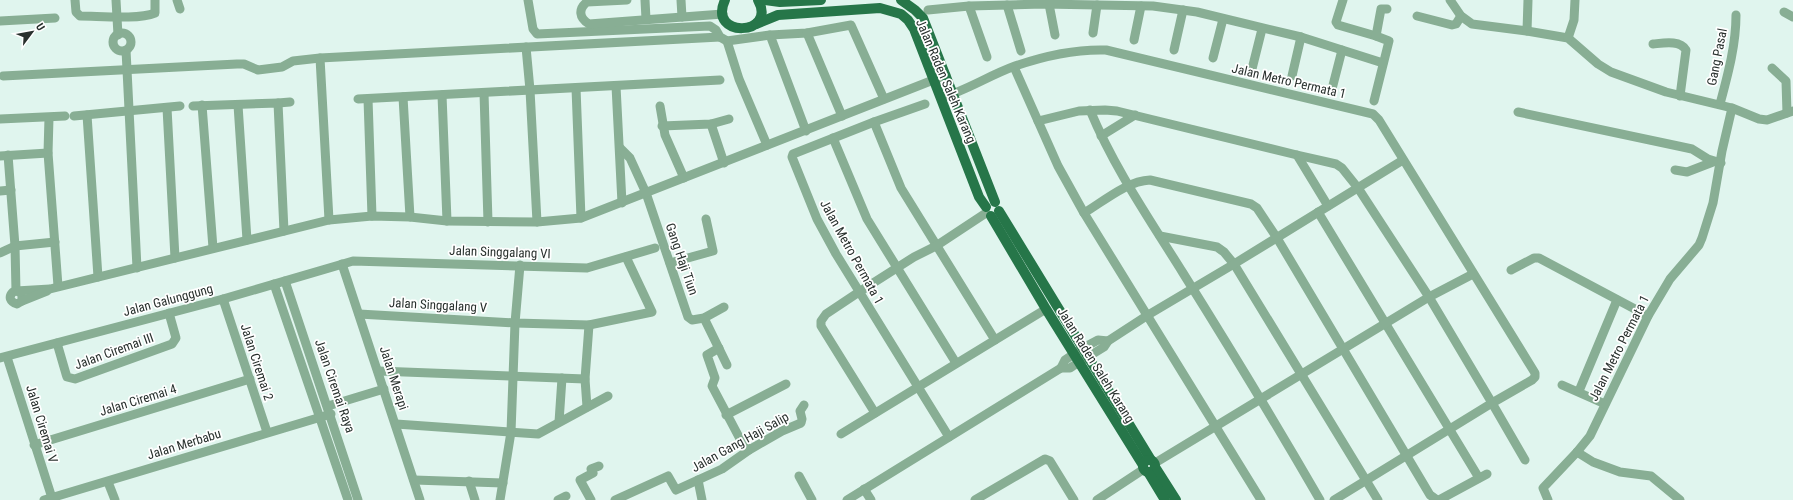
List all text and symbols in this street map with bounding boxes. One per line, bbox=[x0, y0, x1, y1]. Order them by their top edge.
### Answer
north arrow bbox=[12, 12, 52, 52]
street label: Jalan Raden Saleh Karang bbox=[913, 17, 979, 145]
text: U bbox=[33, 21, 47, 33]
street label: Gang Pasal bbox=[1704, 27, 1730, 87]
street label: Jalan Metro Permata 1 bbox=[1230, 61, 1348, 101]
street label: Jalan Metro Permata 1 bbox=[817, 197, 887, 307]
street label: Gang Haji Tiun bbox=[663, 221, 701, 297]
street label: Jalan Singgalang VI bbox=[449, 243, 551, 261]
street label: Jalan Galunggung bbox=[121, 281, 215, 319]
street label: Jalan Metro Permata 1 bbox=[1586, 293, 1652, 403]
street label: Jalan Singgalang V bbox=[389, 295, 488, 315]
street label: Jalan Raden Saleh Karang bbox=[1054, 305, 1138, 425]
street label: Jalan Ciremai 2 bbox=[238, 322, 276, 402]
street label: Jalan Ciremai III bbox=[72, 330, 156, 372]
street label: Jalan Ciremai Raya bbox=[312, 337, 358, 435]
street label: Jalan Merapi bbox=[377, 344, 411, 412]
street label: Jalan Ciremai 4 bbox=[98, 381, 179, 419]
street label: Jalan Ciremai V bbox=[23, 383, 61, 465]
street label: Jalan Gang Haji Salip bbox=[689, 409, 791, 475]
street label: Jalan Merbabu bbox=[145, 426, 223, 462]

